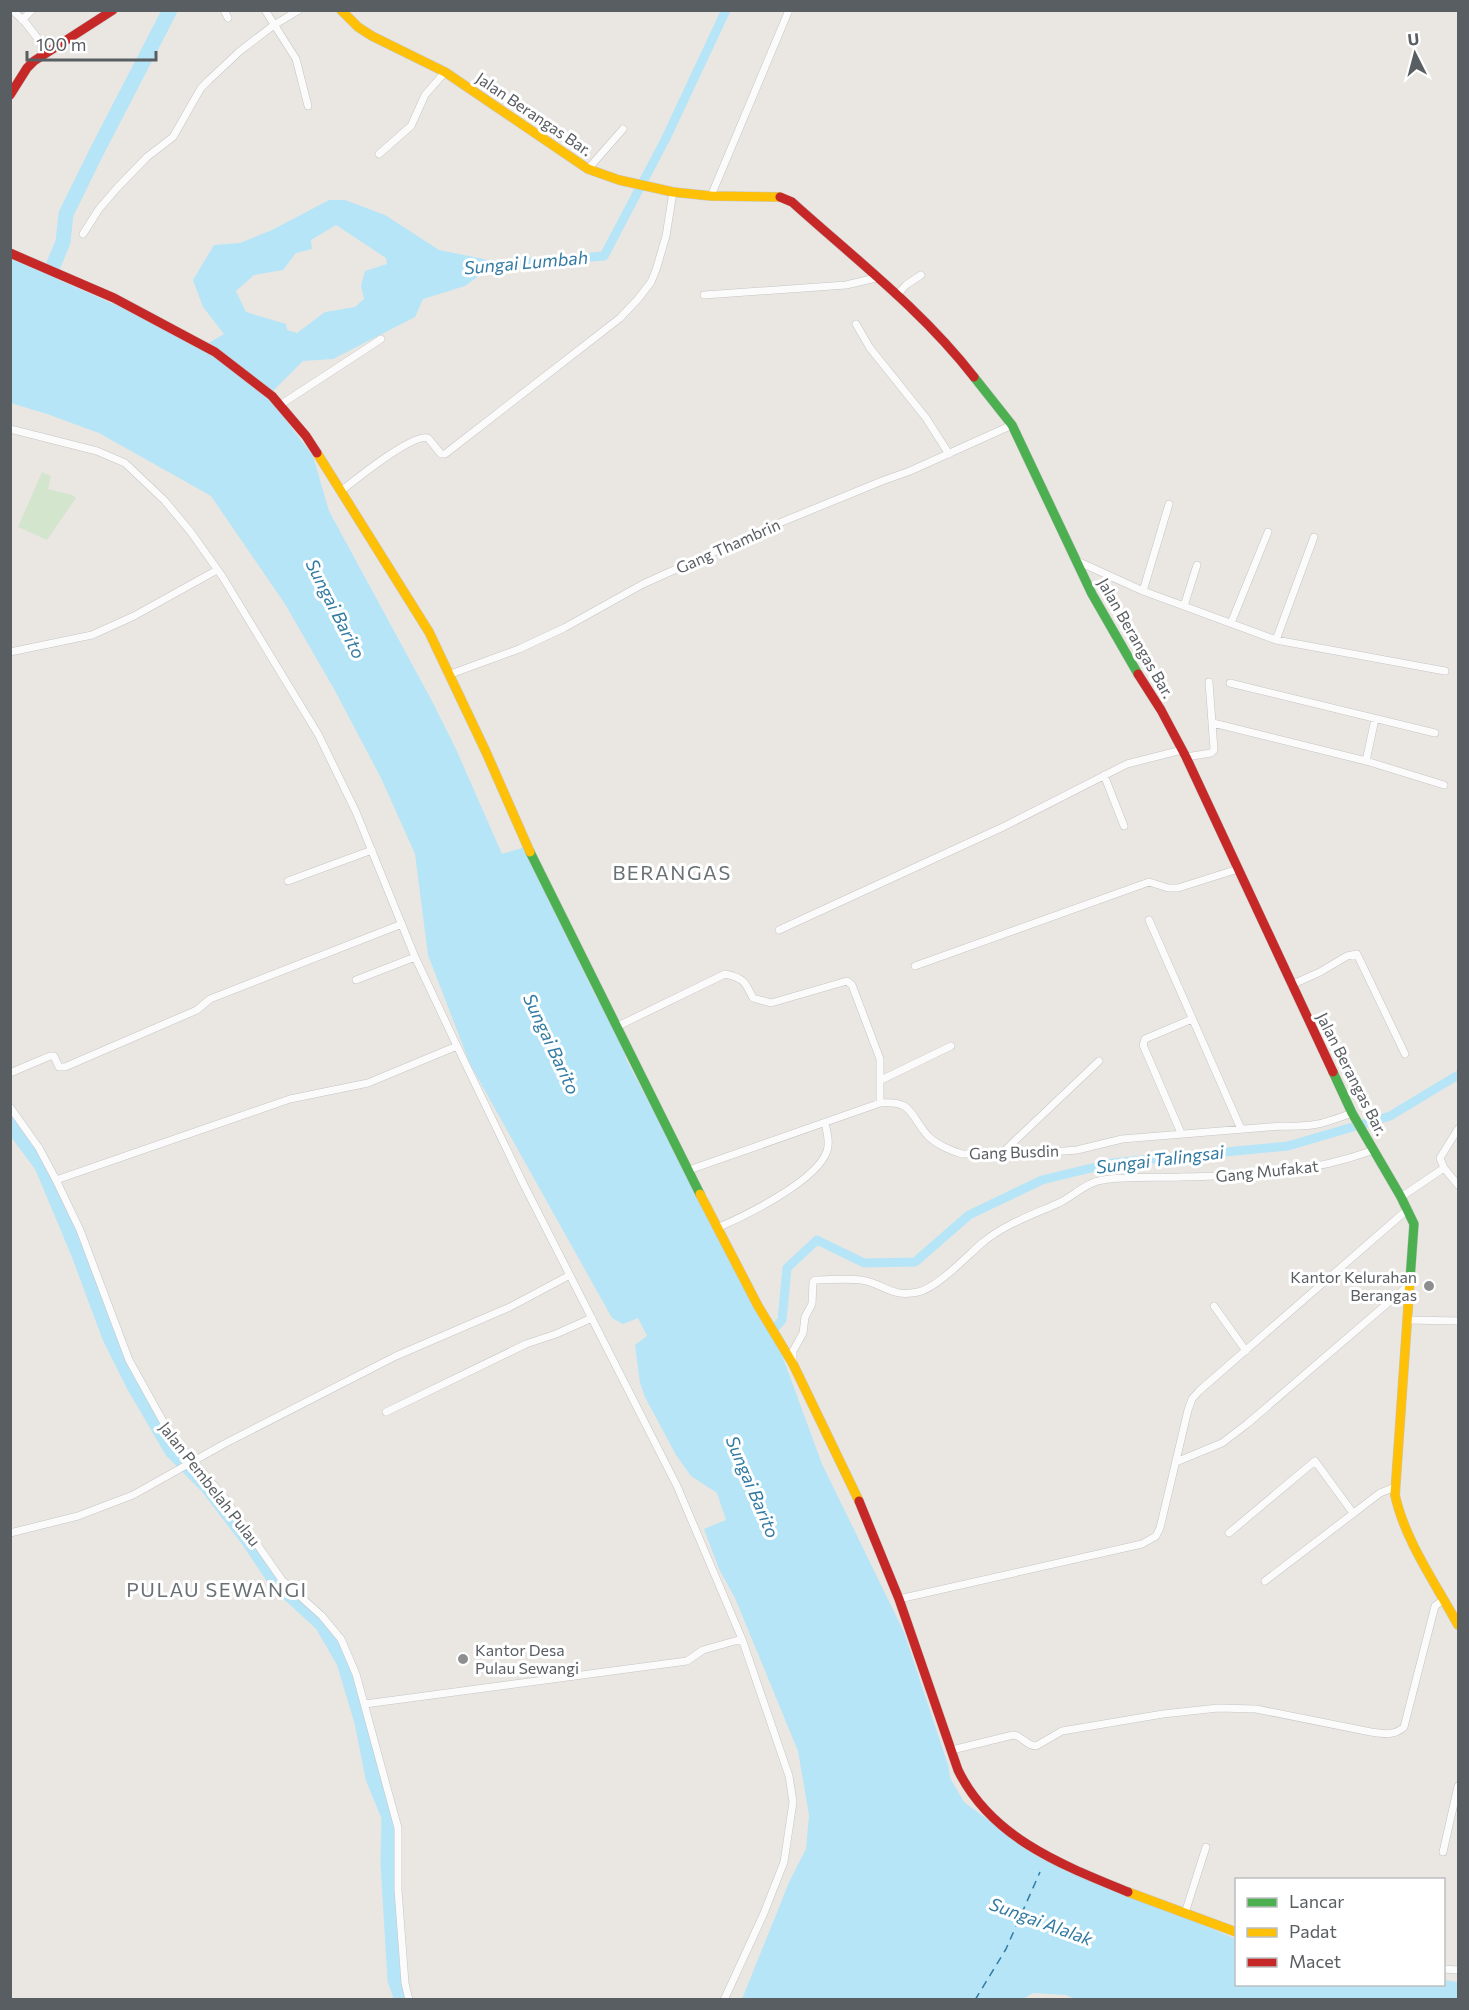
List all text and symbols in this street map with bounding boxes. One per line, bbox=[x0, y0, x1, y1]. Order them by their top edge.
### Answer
scale bar bbox=[27, 24, 156, 62]
north arrow bbox=[1385, 24, 1445, 84]
text: U bbox=[1407, 29, 1420, 49]
text: 100 m bbox=[36, 33, 86, 55]
street label: Jalan Berangas Bar. bbox=[473, 68, 596, 159]
water label: Sungai Lumbah bbox=[463, 246, 589, 278]
street label: Gang Thambrin bbox=[673, 514, 783, 577]
water label: Sungai Barito bbox=[301, 555, 370, 662]
street label: Jalan Berangas Bar. bbox=[1094, 574, 1179, 701]
district label: BERANGAS bbox=[612, 860, 732, 884]
water label: Sungai Barito bbox=[519, 990, 585, 1098]
street label: Jalan Berangas Bar. bbox=[1313, 1009, 1392, 1138]
street label: Gang Busdin bbox=[969, 1140, 1059, 1163]
water label: Sungai Talingsai bbox=[1095, 1140, 1227, 1178]
street label: Gang Mufakat bbox=[1215, 1156, 1320, 1185]
place label: Kantor Kelurahan Berangas bbox=[1290, 1267, 1417, 1304]
marker: Kantor Kelurahan Berangas bbox=[1422, 1279, 1436, 1293]
street label: Jalan Pembelah Pulau bbox=[156, 1418, 265, 1550]
water label: Sungai Barito bbox=[722, 1432, 784, 1541]
district label: PULAU SEWANGI bbox=[126, 1577, 308, 1601]
place label: Kantor Desa Pulau Sewangi bbox=[475, 1640, 579, 1677]
marker: Kantor Desa Pulau Sewangi bbox=[456, 1652, 470, 1666]
legend bbox=[1235, 1878, 1445, 1986]
text: Lancar bbox=[1289, 1890, 1345, 1912]
water label: Sungai Alalak bbox=[987, 1892, 1097, 1950]
text: Padat bbox=[1289, 1920, 1337, 1942]
text: Macet bbox=[1289, 1950, 1341, 1972]

